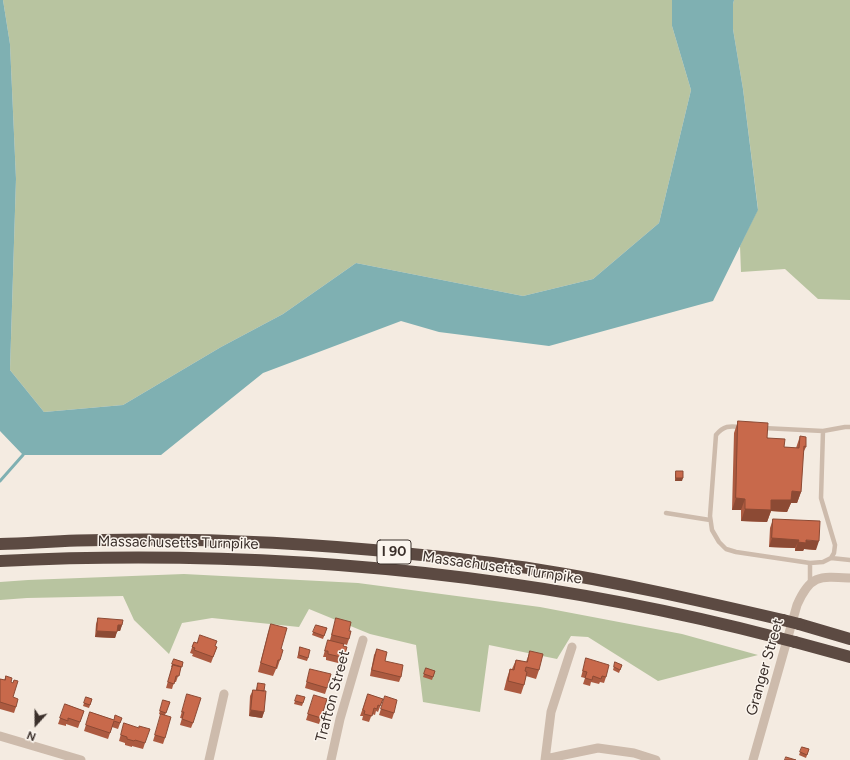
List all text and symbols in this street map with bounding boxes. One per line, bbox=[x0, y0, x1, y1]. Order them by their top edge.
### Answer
street label: Massachusetts Turnpike bbox=[97, 533, 259, 553]
road number: I 90 bbox=[377, 540, 411, 564]
street label: Massachusetts Turnpike bbox=[421, 548, 583, 588]
street label: Granger Street bbox=[743, 616, 787, 718]
street label: Trafton Street bbox=[312, 648, 354, 744]
north arrow bbox=[16, 704, 56, 744]
text: N bbox=[25, 728, 38, 743]

